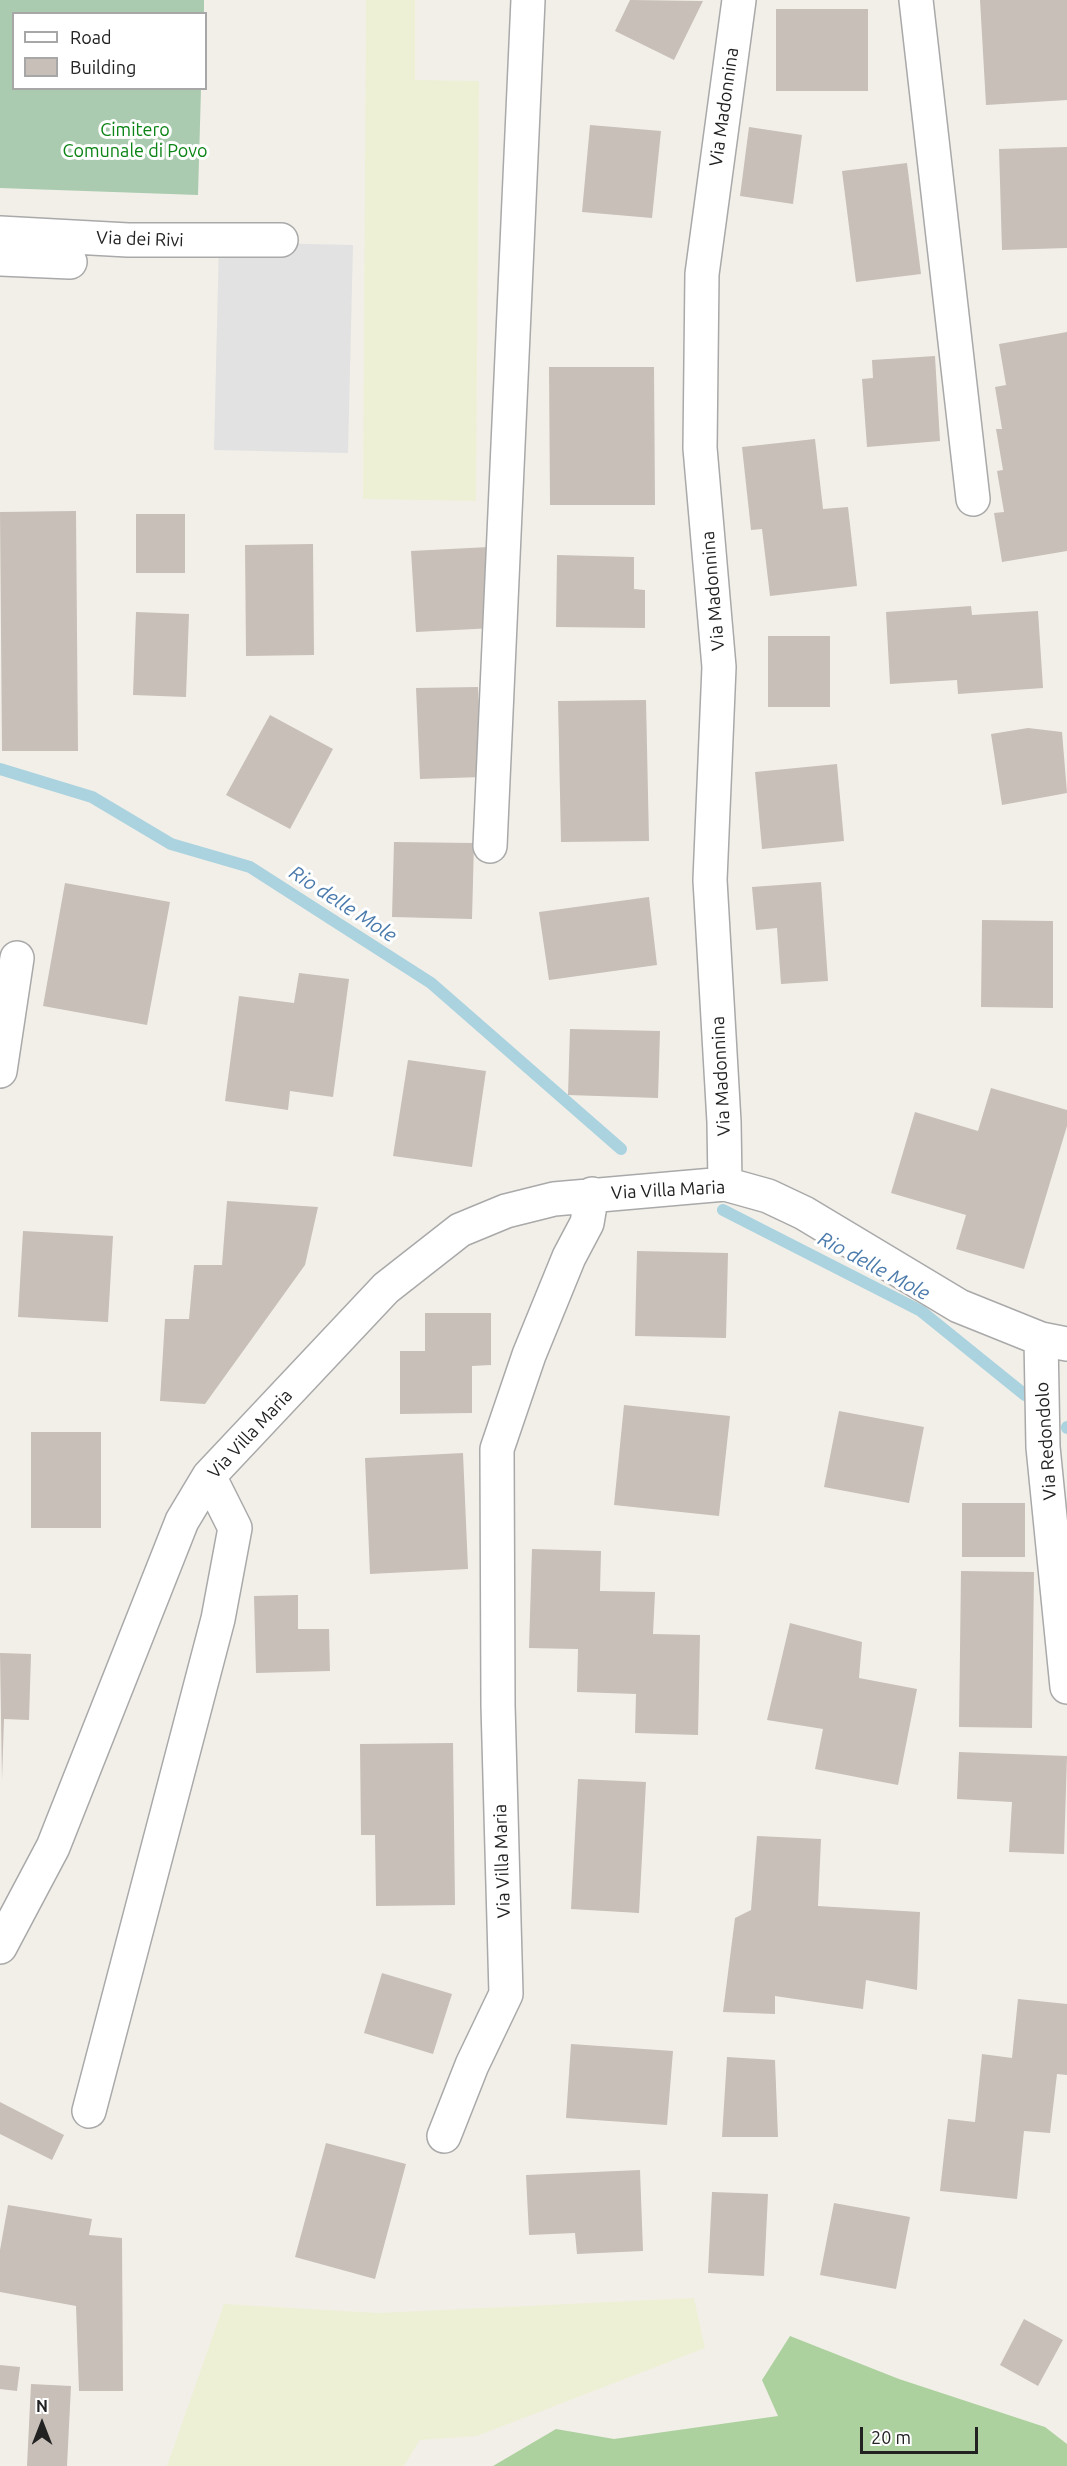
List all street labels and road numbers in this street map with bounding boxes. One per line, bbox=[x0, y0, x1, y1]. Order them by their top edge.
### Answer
street label: Via Madonnina bbox=[705, 46, 743, 168]
street label: Via dei Rivi bbox=[96, 227, 184, 251]
street label: Via Madonnina bbox=[697, 530, 729, 652]
street label: Via Madonnina bbox=[707, 1015, 735, 1137]
street label: Via Villa Maria bbox=[610, 1176, 726, 1204]
street label: Via Redondolo bbox=[1031, 1381, 1061, 1501]
street label: Via Villa Maria bbox=[203, 1385, 297, 1483]
street label: Via Villa Maria bbox=[489, 1803, 515, 1919]

